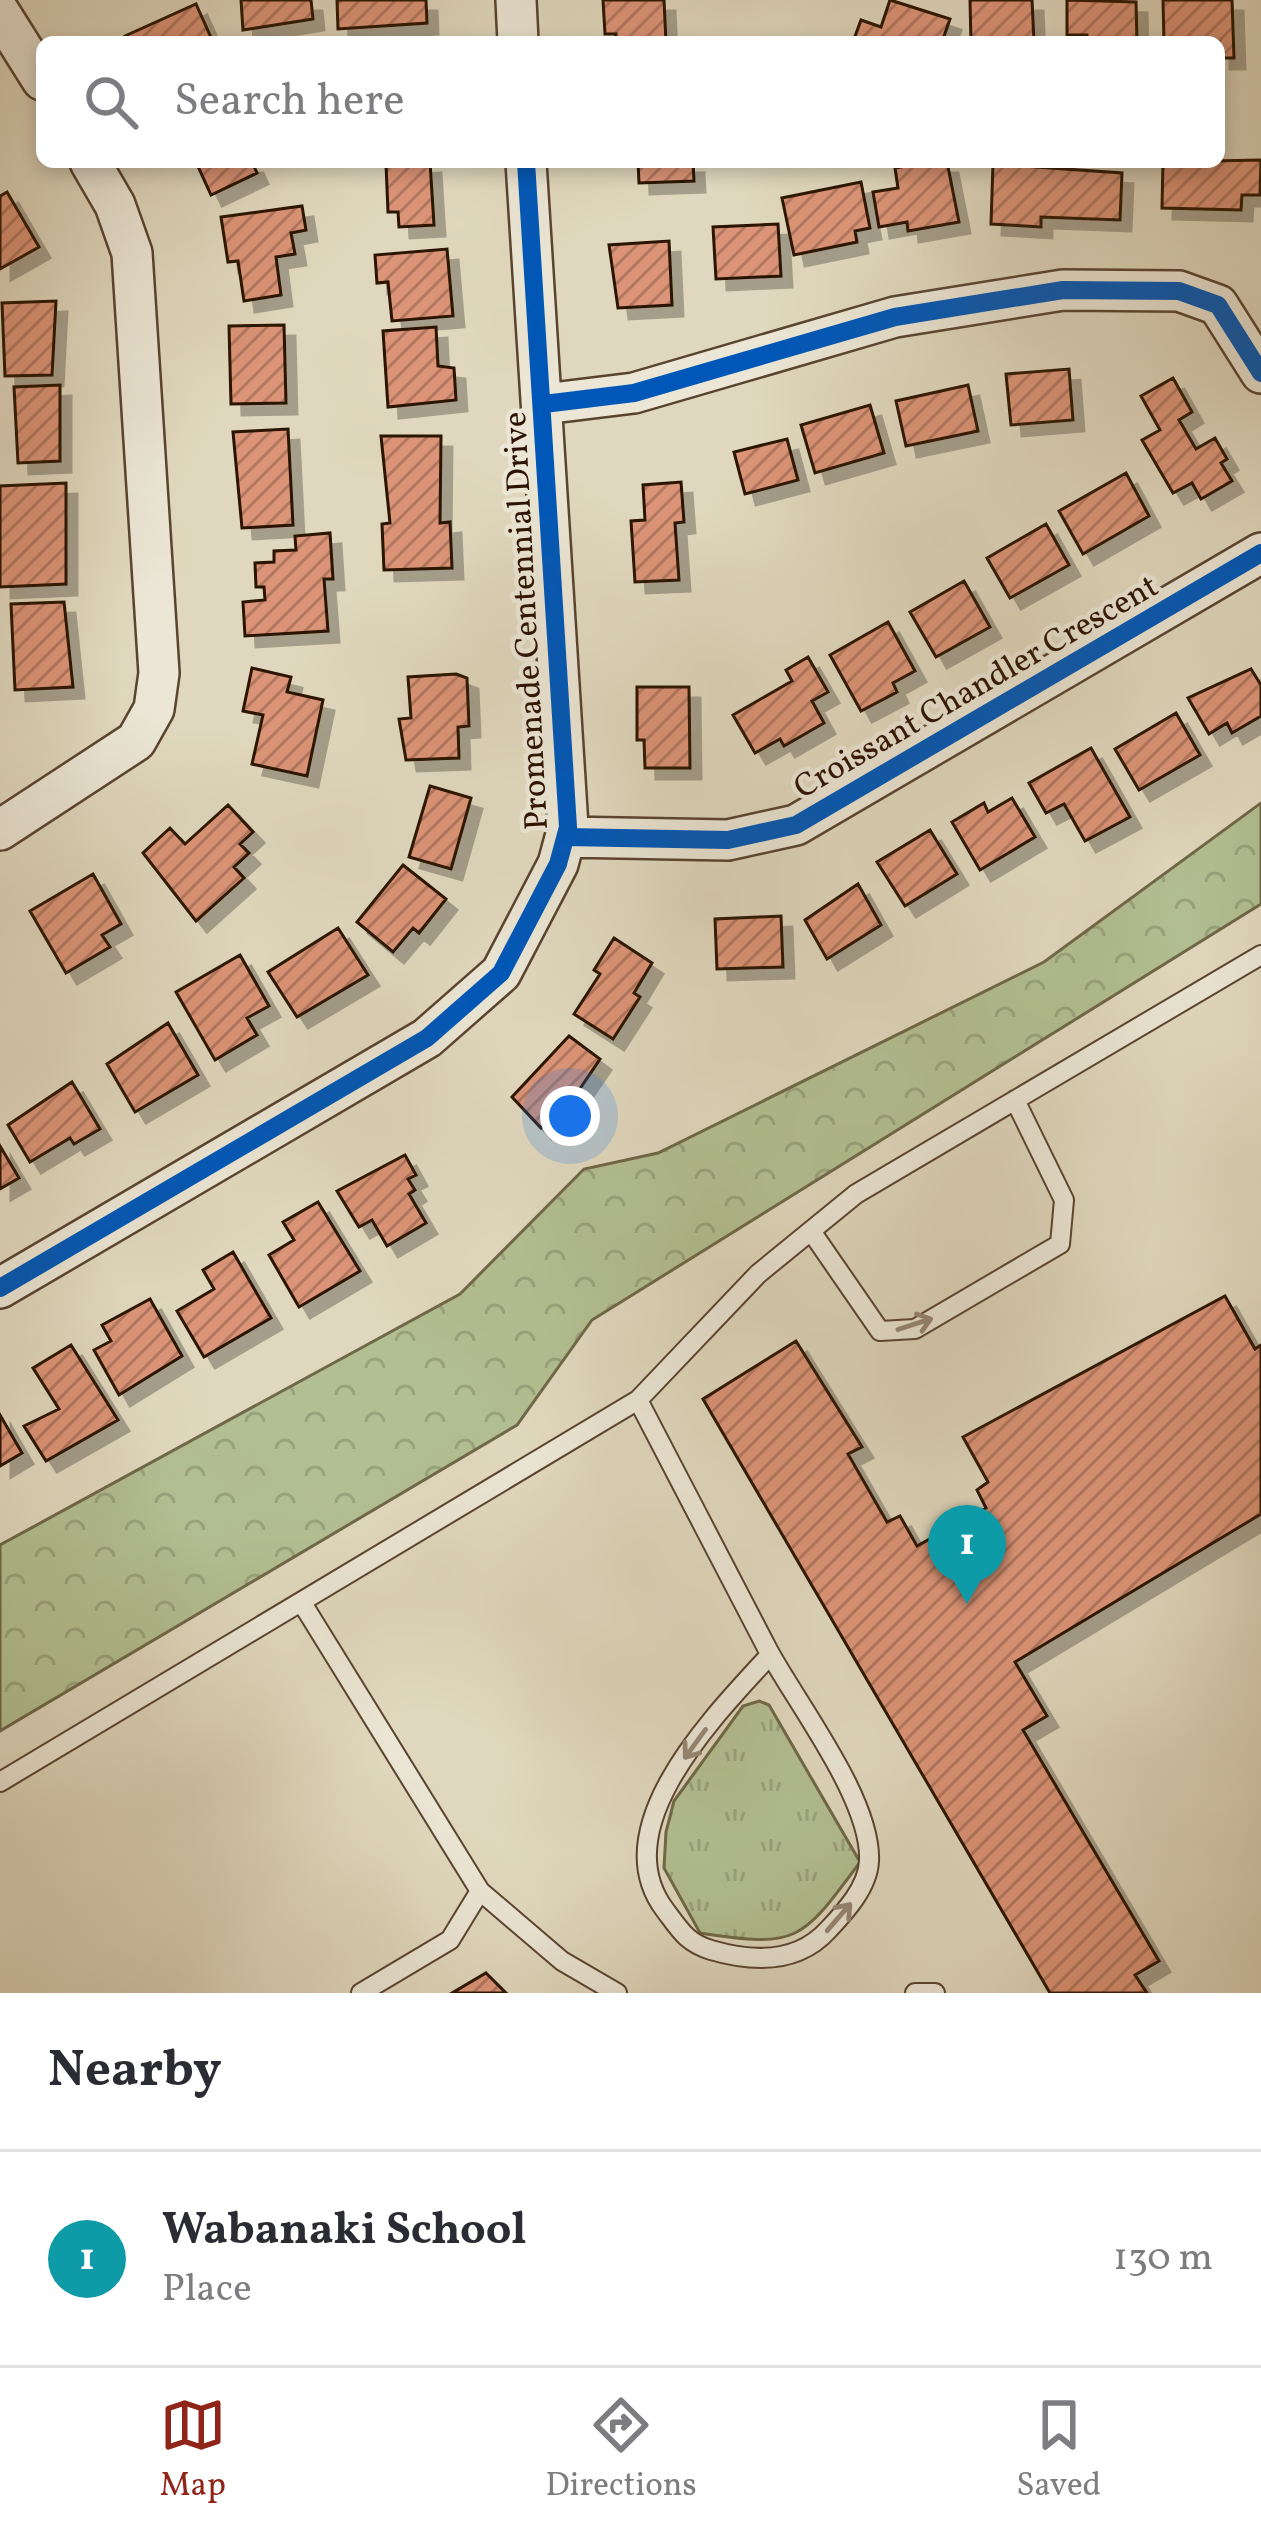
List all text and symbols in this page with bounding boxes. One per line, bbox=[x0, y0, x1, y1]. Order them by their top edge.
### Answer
search box bbox=[36, 36, 1225, 168]
icon: search bbox=[78, 69, 144, 135]
text: Search here bbox=[174, 71, 405, 134]
street label: Promenade Centennial Drive bbox=[494, 410, 562, 831]
street label: Croissant Chandler Crescent bbox=[786, 565, 1168, 812]
your location bbox=[540, 1086, 600, 1146]
one-way arrow bbox=[896, 1311, 934, 1333]
pin: 1 bbox=[928, 1505, 1006, 1604]
one-way arrow bbox=[682, 1727, 708, 1760]
one-way arrow bbox=[825, 1903, 852, 1933]
text: Nearby bbox=[48, 2036, 222, 2107]
text: Wabanaki School bbox=[162, 2200, 527, 2263]
text: 1 bbox=[79, 2232, 95, 2286]
text: 130 m bbox=[1113, 2232, 1213, 2286]
text: Place bbox=[162, 2263, 252, 2317]
tab: Map bbox=[160, 2392, 226, 2510]
tab: Directions bbox=[545, 2392, 697, 2510]
tab: Saved bbox=[1016, 2392, 1101, 2510]

